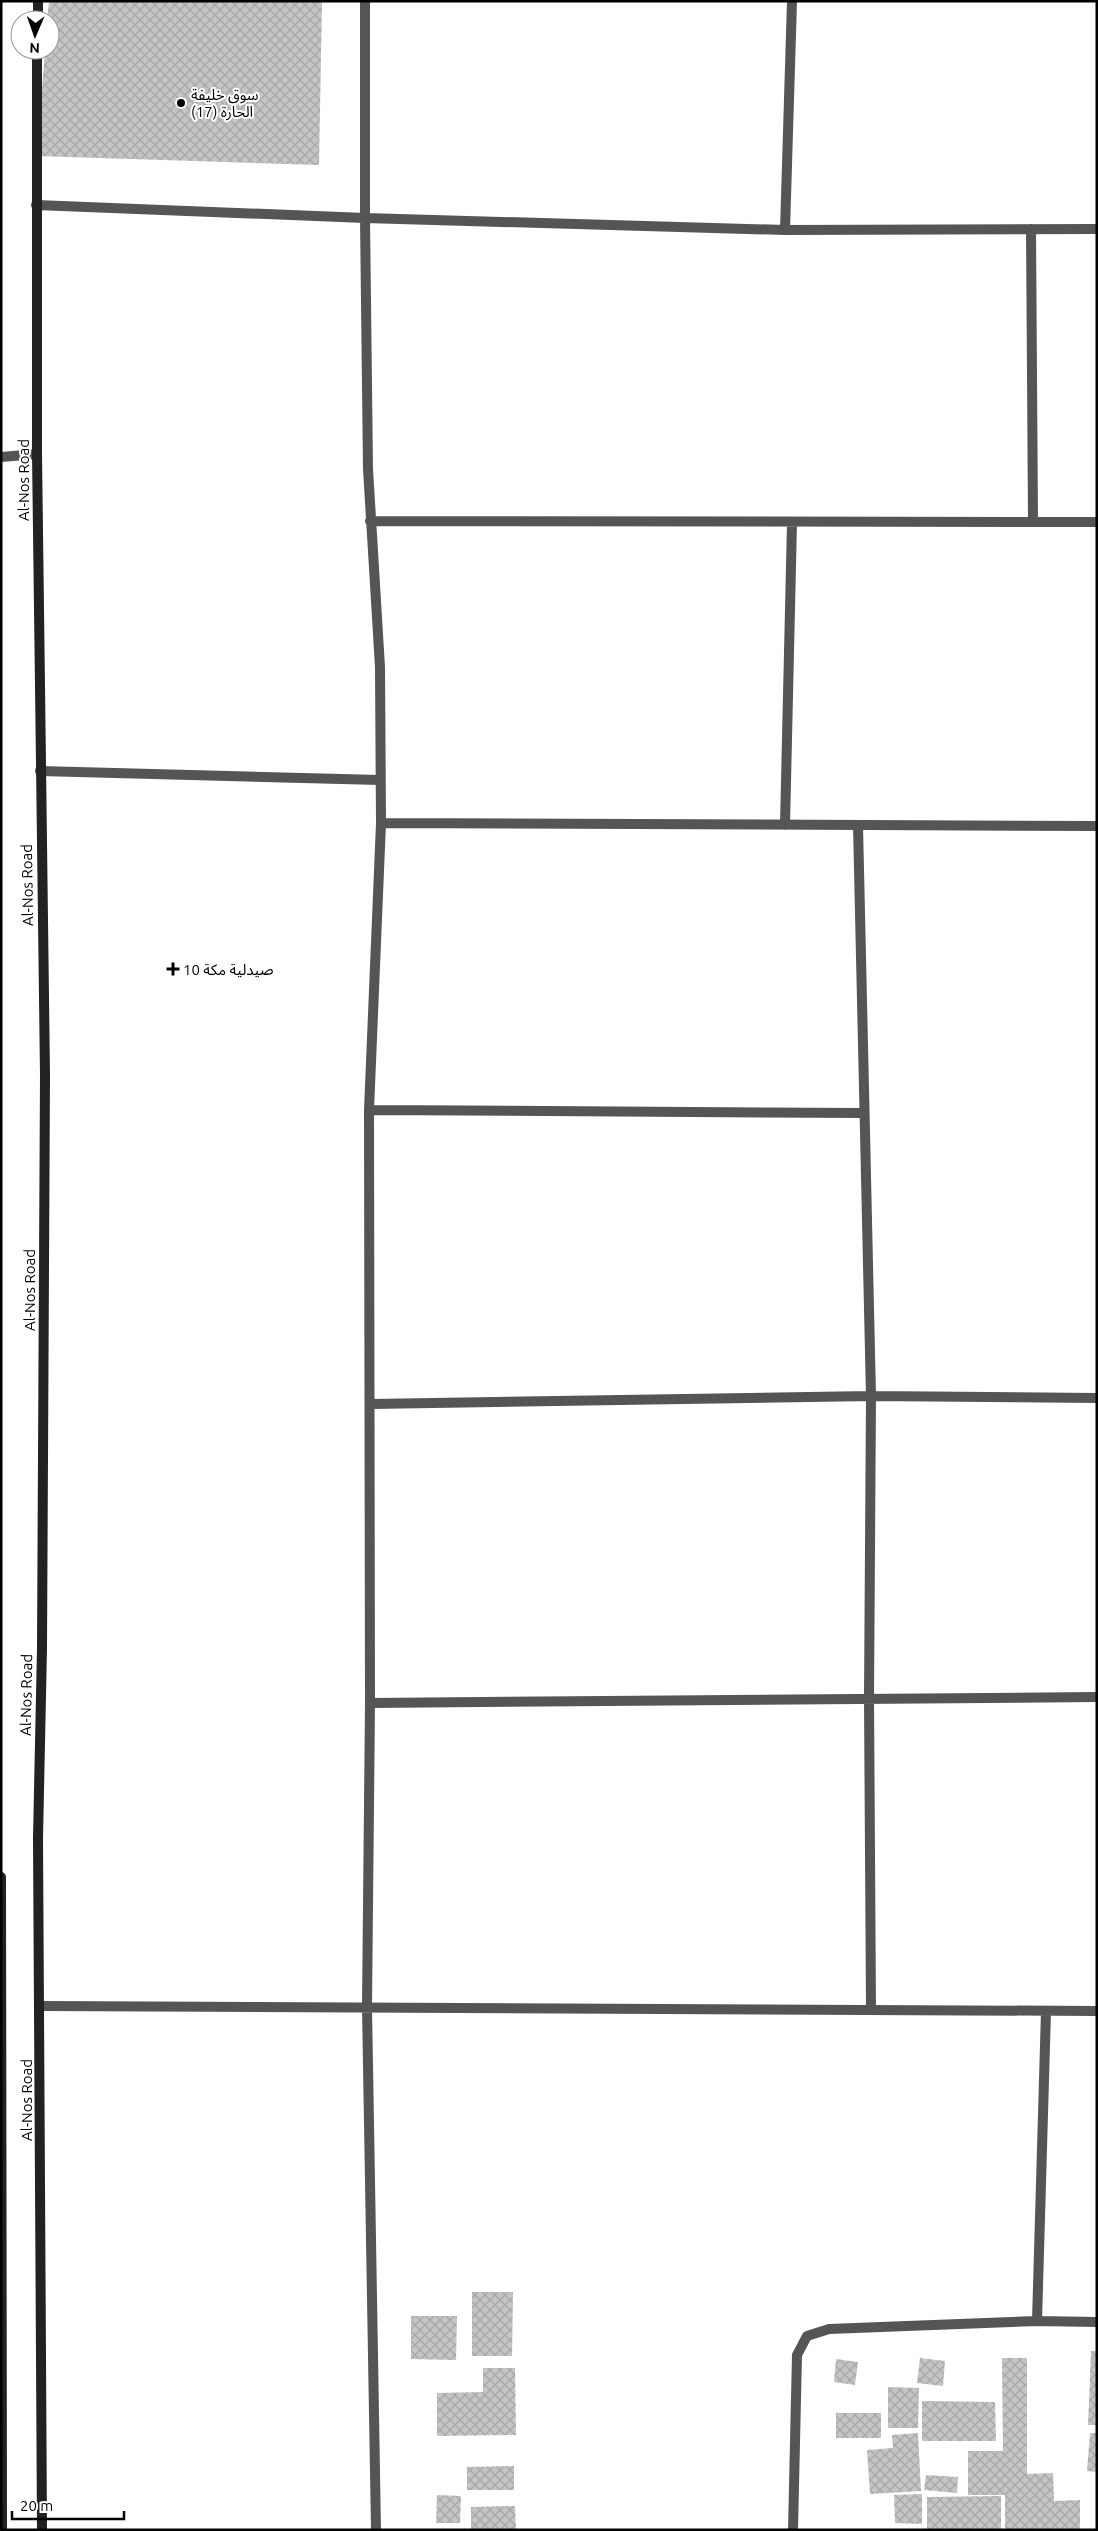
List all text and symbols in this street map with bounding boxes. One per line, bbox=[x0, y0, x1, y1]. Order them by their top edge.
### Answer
north arrow bbox=[10, 10, 60, 60]
text: N bbox=[29, 40, 40, 56]
place label: سوق خليفة الحارة (17) bbox=[191, 86, 259, 121]
marker: سوق خليفة الحارة (17) bbox=[175, 97, 187, 109]
street label: Al-Nos Road bbox=[15, 439, 32, 521]
street label: Al-Nos Road bbox=[18, 844, 36, 926]
place label: صيدلية مكة 10 bbox=[183, 961, 273, 978]
marker: صيدلية مكة 10 bbox=[167, 963, 179, 975]
street label: Al-Nos Road bbox=[21, 1249, 38, 1331]
street label: Al-Nos Road bbox=[17, 1654, 35, 1736]
street label: Al-Nos Road bbox=[18, 2059, 35, 2141]
scale bar bbox=[12, 2488, 125, 2520]
text: 20 m bbox=[20, 2497, 53, 2514]

